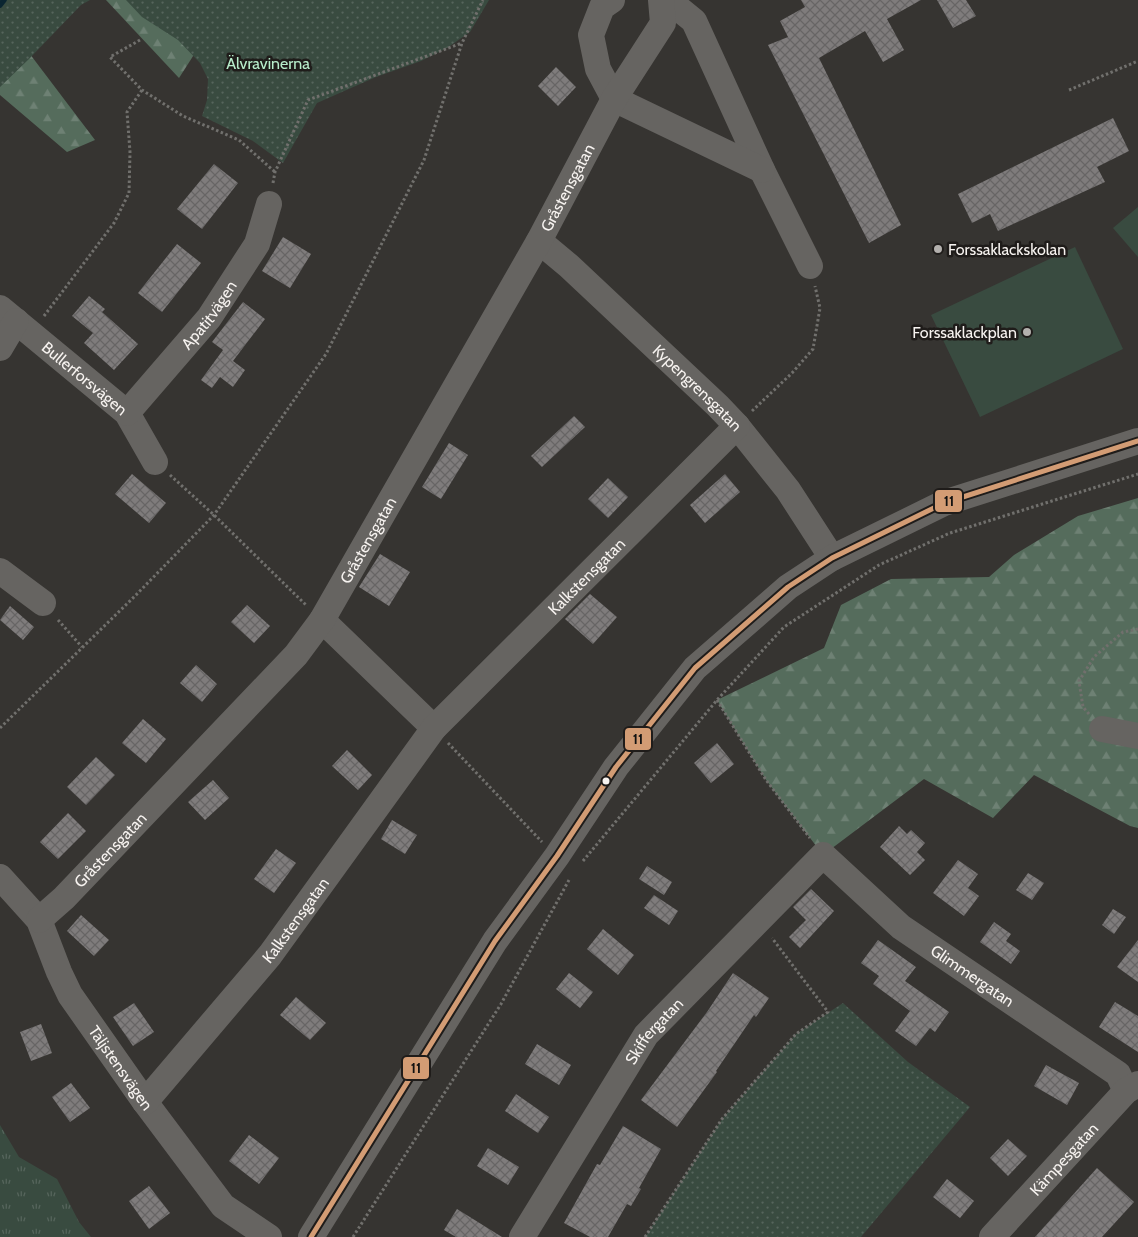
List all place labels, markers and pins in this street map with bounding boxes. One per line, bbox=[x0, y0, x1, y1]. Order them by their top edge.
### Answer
place label: Forssaklackskolan bbox=[948, 240, 1066, 259]
marker: Forssaklackskolan bbox=[932, 243, 944, 255]
place label: Forssaklackplan bbox=[912, 323, 1017, 342]
marker: Forssaklackplan bbox=[1021, 326, 1033, 338]
unlabelled marker bbox=[601, 776, 611, 786]

